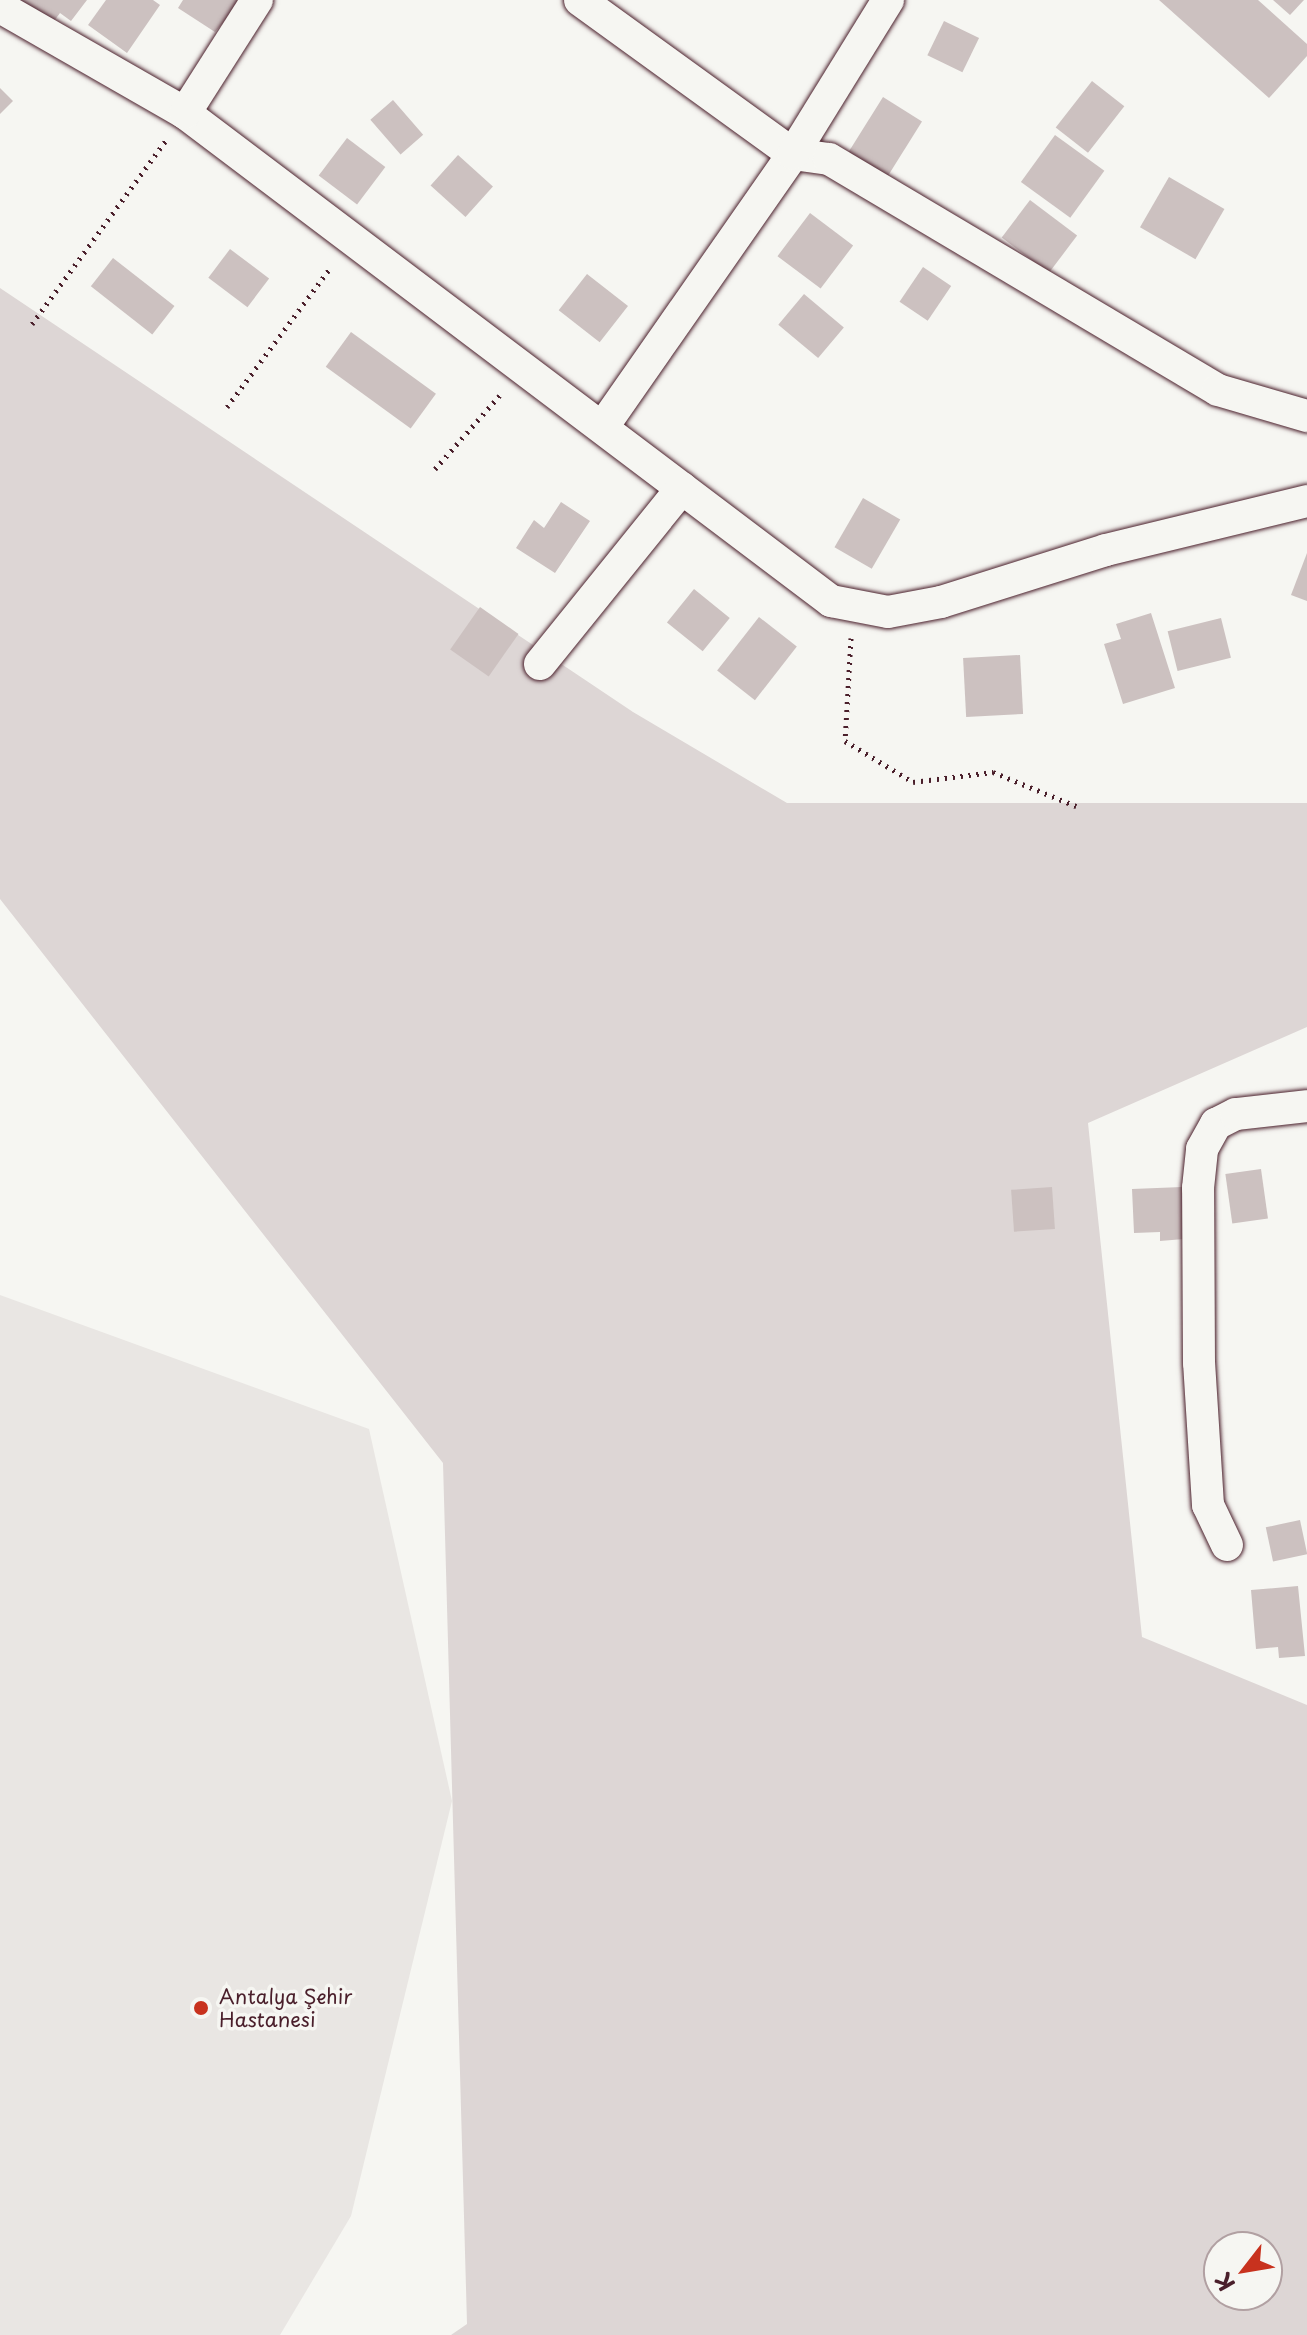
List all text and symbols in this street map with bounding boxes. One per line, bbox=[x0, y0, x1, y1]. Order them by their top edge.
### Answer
place label: Antalya Şehir Hastanesi bbox=[219, 1984, 354, 2031]
marker: Antalya Şehir Hastanesi bbox=[190, 1997, 212, 2019]
north arrow bbox=[1203, 2231, 1283, 2311]
text: K bbox=[1205, 2267, 1242, 2298]

